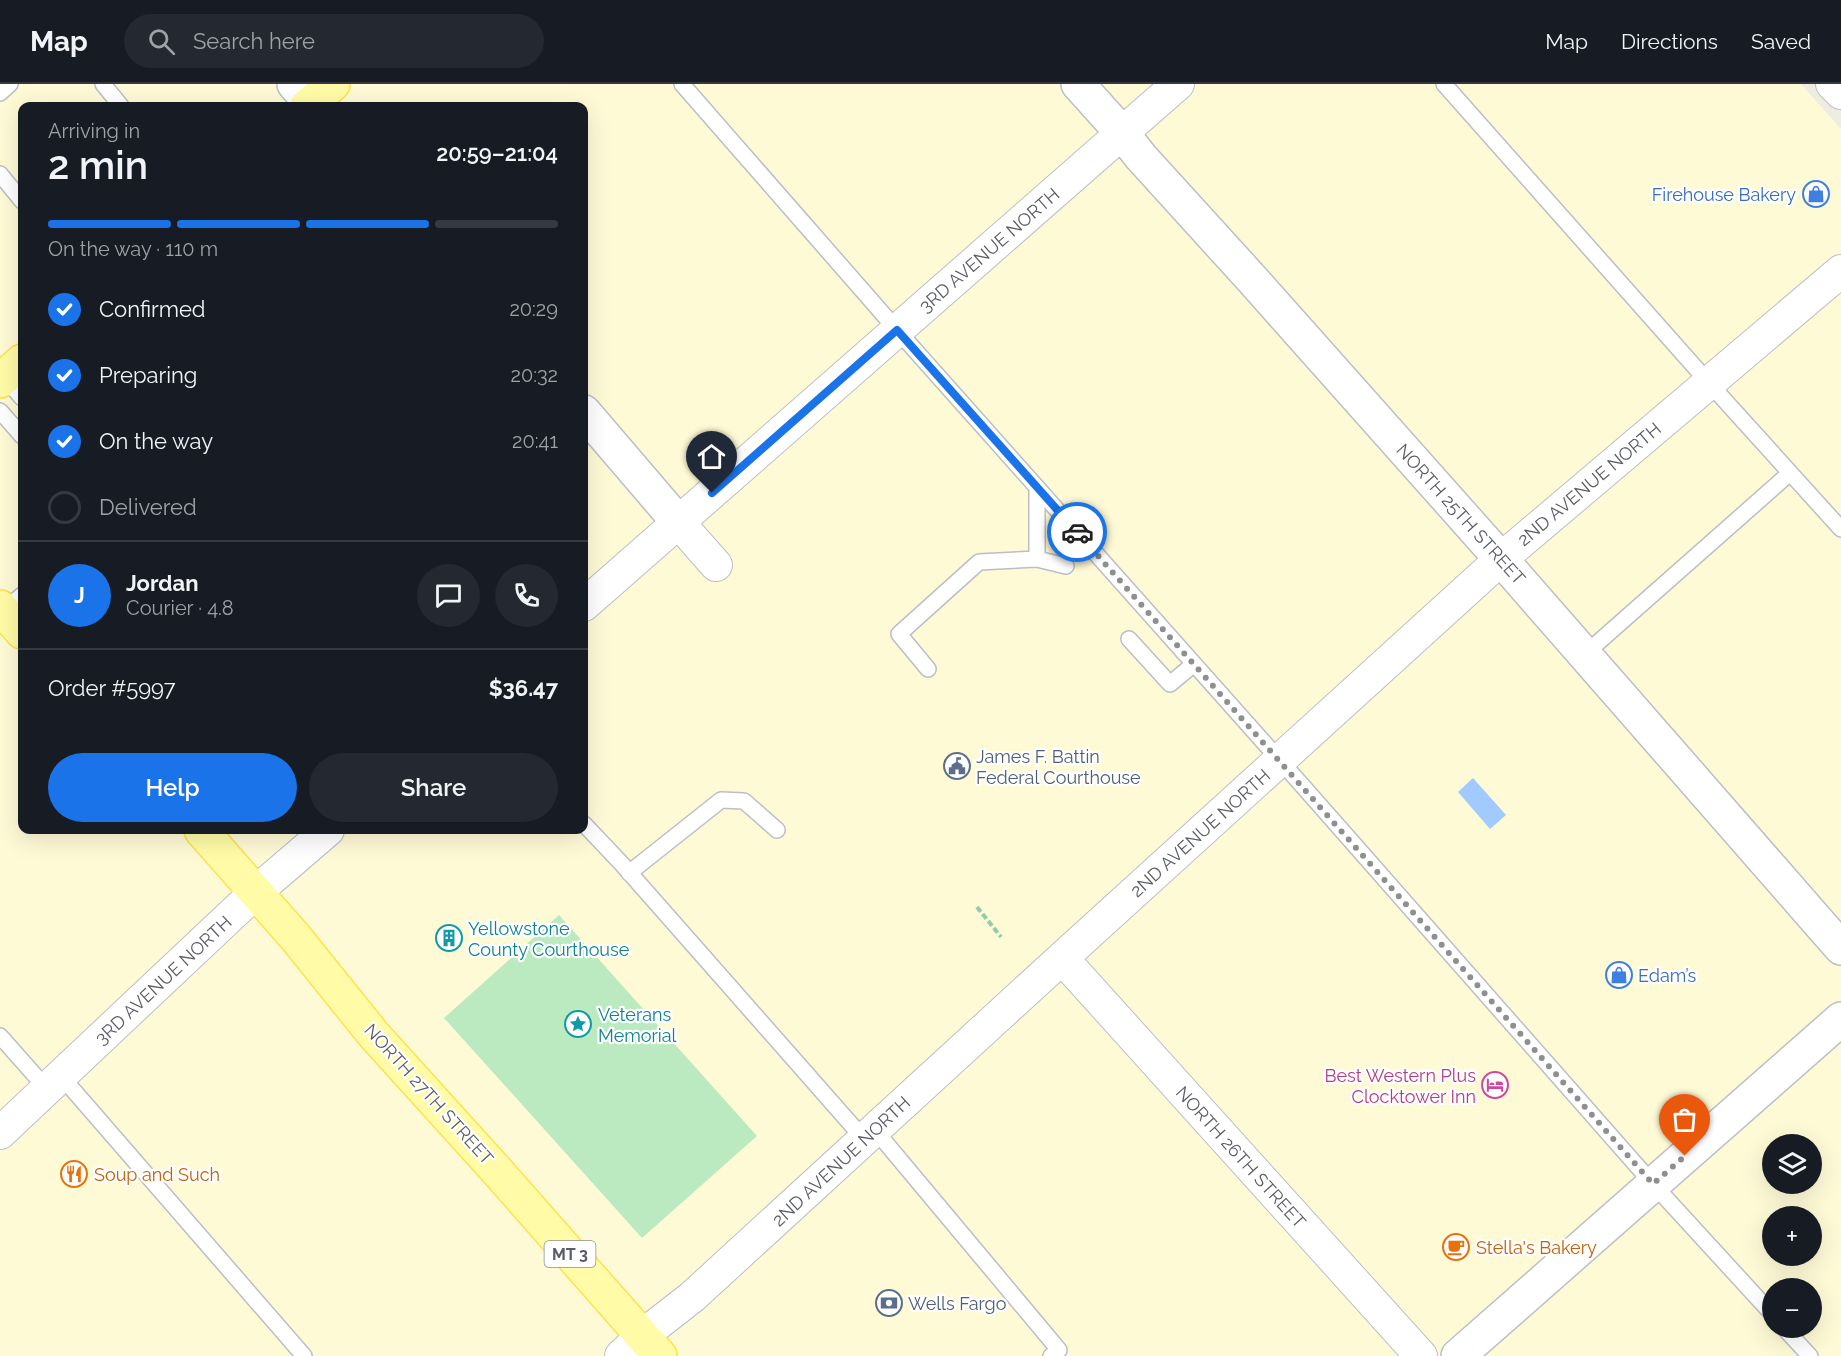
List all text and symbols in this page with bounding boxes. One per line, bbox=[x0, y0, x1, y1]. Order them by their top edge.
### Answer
search box bbox=[124, 14, 544, 68]
text: Map bbox=[30, 25, 88, 58]
icon: search bbox=[145, 25, 178, 58]
text: Search here bbox=[193, 28, 315, 54]
text: Map bbox=[1545, 29, 1588, 54]
text: Directions bbox=[1621, 29, 1718, 54]
text: Saved bbox=[1751, 29, 1811, 54]
text: Arriving in bbox=[48, 119, 140, 143]
text: 20:59–21:04 bbox=[436, 140, 558, 166]
text: 2 min bbox=[48, 142, 148, 188]
shop icon: Firehouse Bakery bbox=[1801, 179, 1831, 209]
street label: 3RD AVENUE NORTH bbox=[915, 183, 1063, 317]
place label: Firehouse Bakery bbox=[1652, 184, 1796, 205]
text: On the way · 110 m bbox=[48, 237, 218, 261]
icon: check bbox=[48, 293, 81, 326]
text: Confirmed bbox=[99, 296, 206, 322]
text: 20:29 bbox=[509, 297, 558, 321]
icon: check bbox=[48, 359, 81, 392]
text: Preparing bbox=[99, 362, 197, 388]
text: 20:32 bbox=[510, 363, 558, 387]
street label: 2ND AVENUE NORTH bbox=[1513, 418, 1665, 550]
icon: check bbox=[48, 425, 81, 458]
text: On the way bbox=[99, 428, 213, 454]
text: 20:41 bbox=[512, 429, 558, 453]
pin bbox=[686, 431, 737, 493]
street label: NORTH 25TH STREET bbox=[1392, 439, 1530, 589]
icon: home bbox=[695, 440, 728, 473]
text: Delivered bbox=[99, 494, 197, 520]
courier bbox=[1047, 502, 1107, 562]
icon: car bbox=[1061, 516, 1094, 549]
button: chat bbox=[417, 564, 480, 627]
button: phone bbox=[495, 564, 558, 627]
text: Jordan bbox=[126, 570, 198, 596]
text: J bbox=[74, 582, 85, 608]
text: Courier · 4.8 bbox=[126, 596, 234, 620]
text: Order #5997 bbox=[48, 675, 176, 701]
text: $36.47 bbox=[489, 675, 558, 701]
place label: James F. Battin Federal Courthouse bbox=[976, 746, 1141, 788]
public building icon: James F. Battin Federal Courthouse bbox=[942, 751, 972, 781]
button: Help bbox=[48, 753, 297, 822]
button: Share bbox=[309, 753, 558, 822]
street label: 2ND AVENUE NORTH bbox=[1126, 765, 1274, 901]
street label: 3RD AVENUE NORTH bbox=[90, 911, 236, 1049]
place label: Yellowstone County Courthouse bbox=[468, 918, 630, 960]
building icon: Yellowstone County Courthouse bbox=[434, 923, 464, 953]
shop icon: Edam’s bbox=[1604, 960, 1634, 990]
place label: Edam’s bbox=[1638, 965, 1697, 986]
place label: Veterans Memorial bbox=[598, 1004, 677, 1046]
place icon: Veterans Memorial bbox=[563, 1009, 593, 1039]
street label: NORTH 27TH STREET bbox=[360, 1019, 498, 1169]
place label: Best Western Plus Clocktower Inn bbox=[1325, 1065, 1476, 1107]
hotel icon: Best Western Plus Clocktower Inn bbox=[1480, 1070, 1510, 1100]
street label: NORTH 26TH STREET bbox=[1172, 1082, 1310, 1232]
street label: 2ND AVENUE NORTH bbox=[768, 1092, 914, 1230]
pin bbox=[1659, 1094, 1710, 1156]
icon: bag bbox=[1668, 1103, 1701, 1136]
map controls bbox=[1762, 1134, 1822, 1338]
button: layers bbox=[1762, 1134, 1822, 1194]
restaurant icon: Soup and Such bbox=[59, 1159, 89, 1189]
place label: Soup and Such bbox=[94, 1164, 220, 1185]
button: + bbox=[1762, 1206, 1822, 1266]
cafe icon: Stella's Bakery bbox=[1441, 1232, 1471, 1262]
place label: Stella's Bakery bbox=[1476, 1237, 1597, 1258]
road number: MT 3 bbox=[544, 1241, 596, 1267]
button: − bbox=[1762, 1278, 1822, 1338]
bank icon: Wells Fargo bbox=[874, 1288, 904, 1318]
place label: Wells Fargo bbox=[908, 1293, 1007, 1314]

